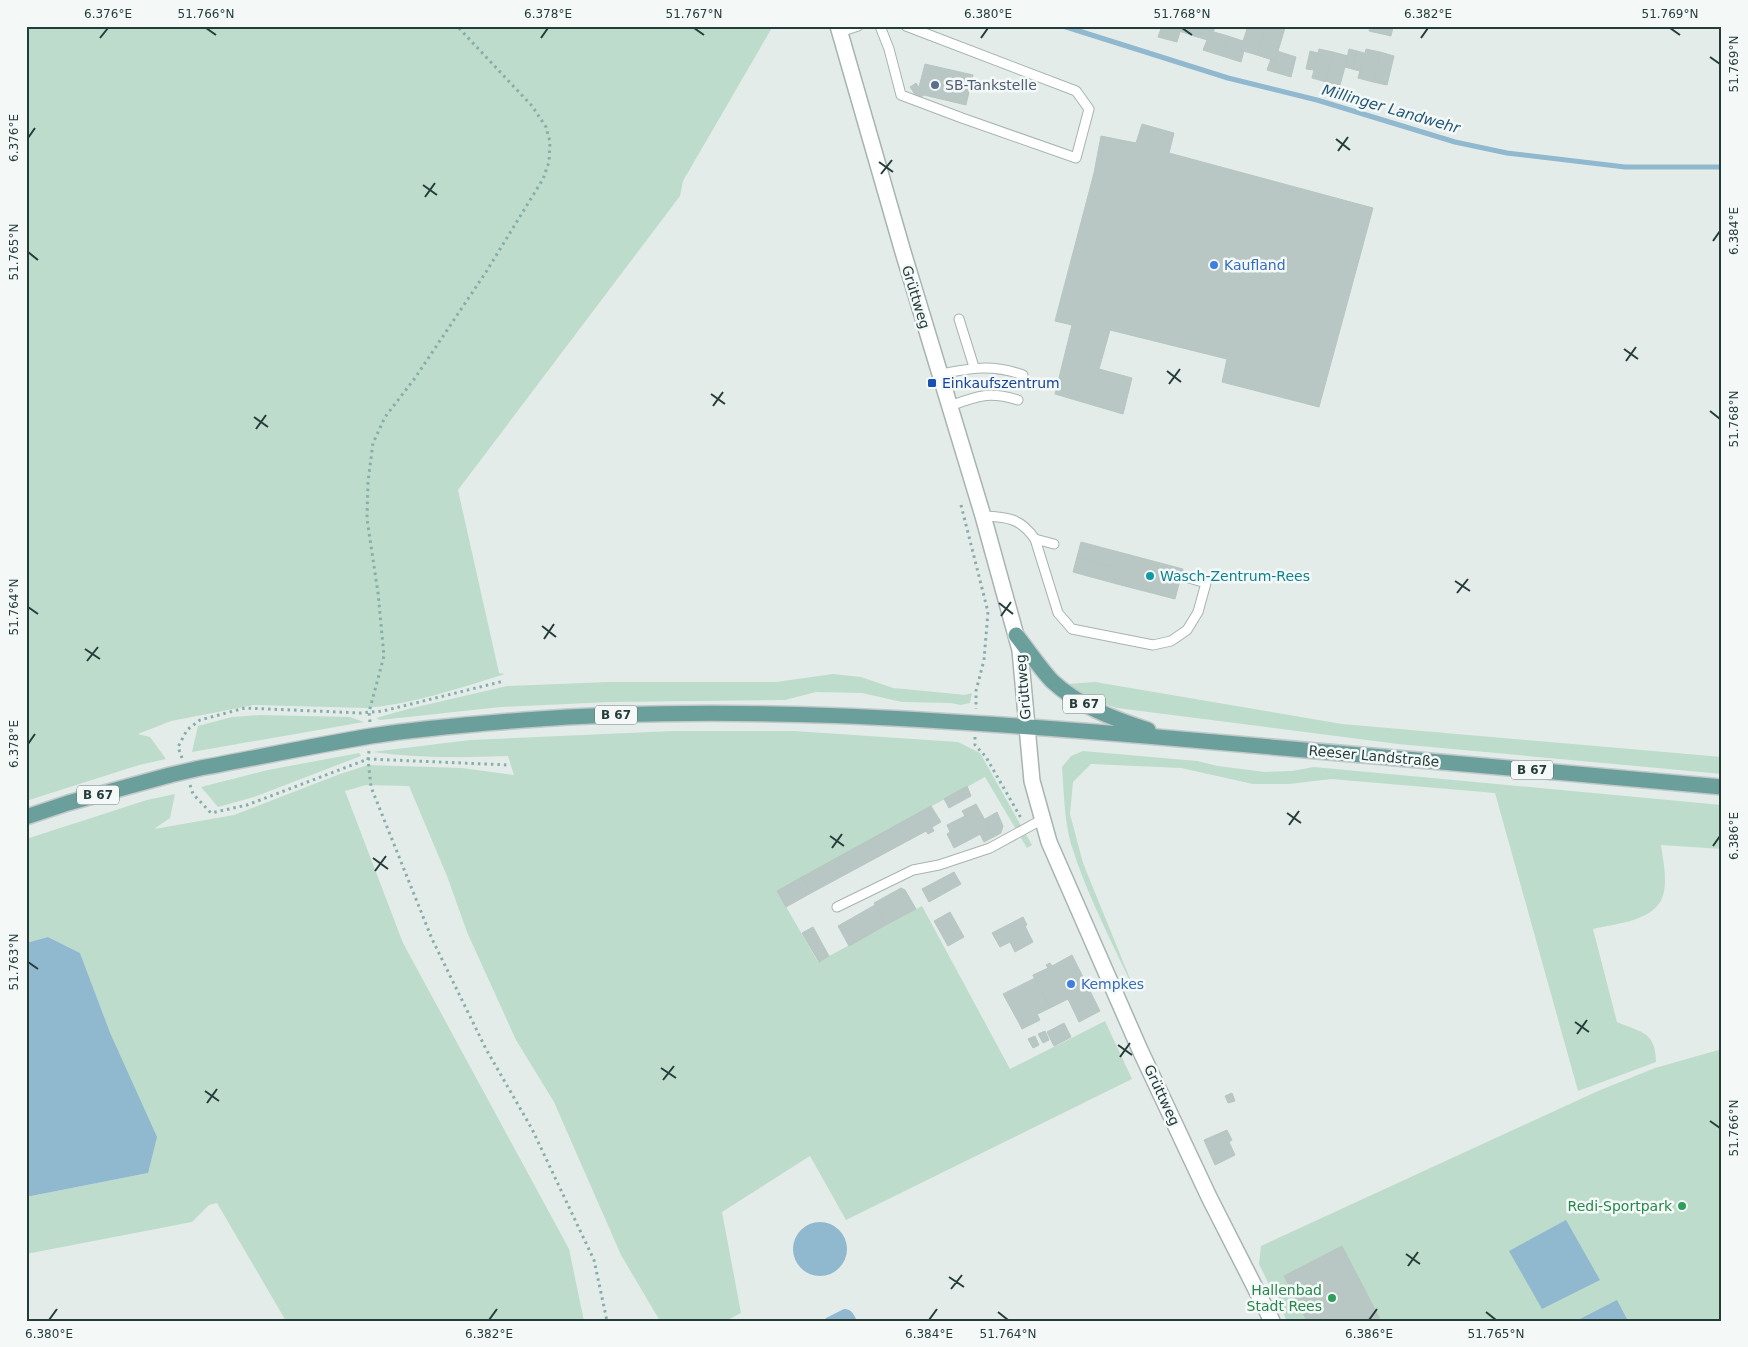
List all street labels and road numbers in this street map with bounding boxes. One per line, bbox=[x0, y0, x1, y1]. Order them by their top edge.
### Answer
street label: Grüttweg bbox=[899, 263, 933, 331]
street label: Grüttweg bbox=[1012, 654, 1034, 720]
road number: B 67 bbox=[1063, 694, 1105, 714]
road number: B 67 bbox=[595, 706, 637, 724]
street label: Reeser Landstraße bbox=[1308, 742, 1440, 770]
road number: B 67 bbox=[1511, 760, 1553, 780]
road number: B 67 bbox=[77, 786, 119, 804]
street label: Grüttweg bbox=[1141, 1062, 1183, 1128]

